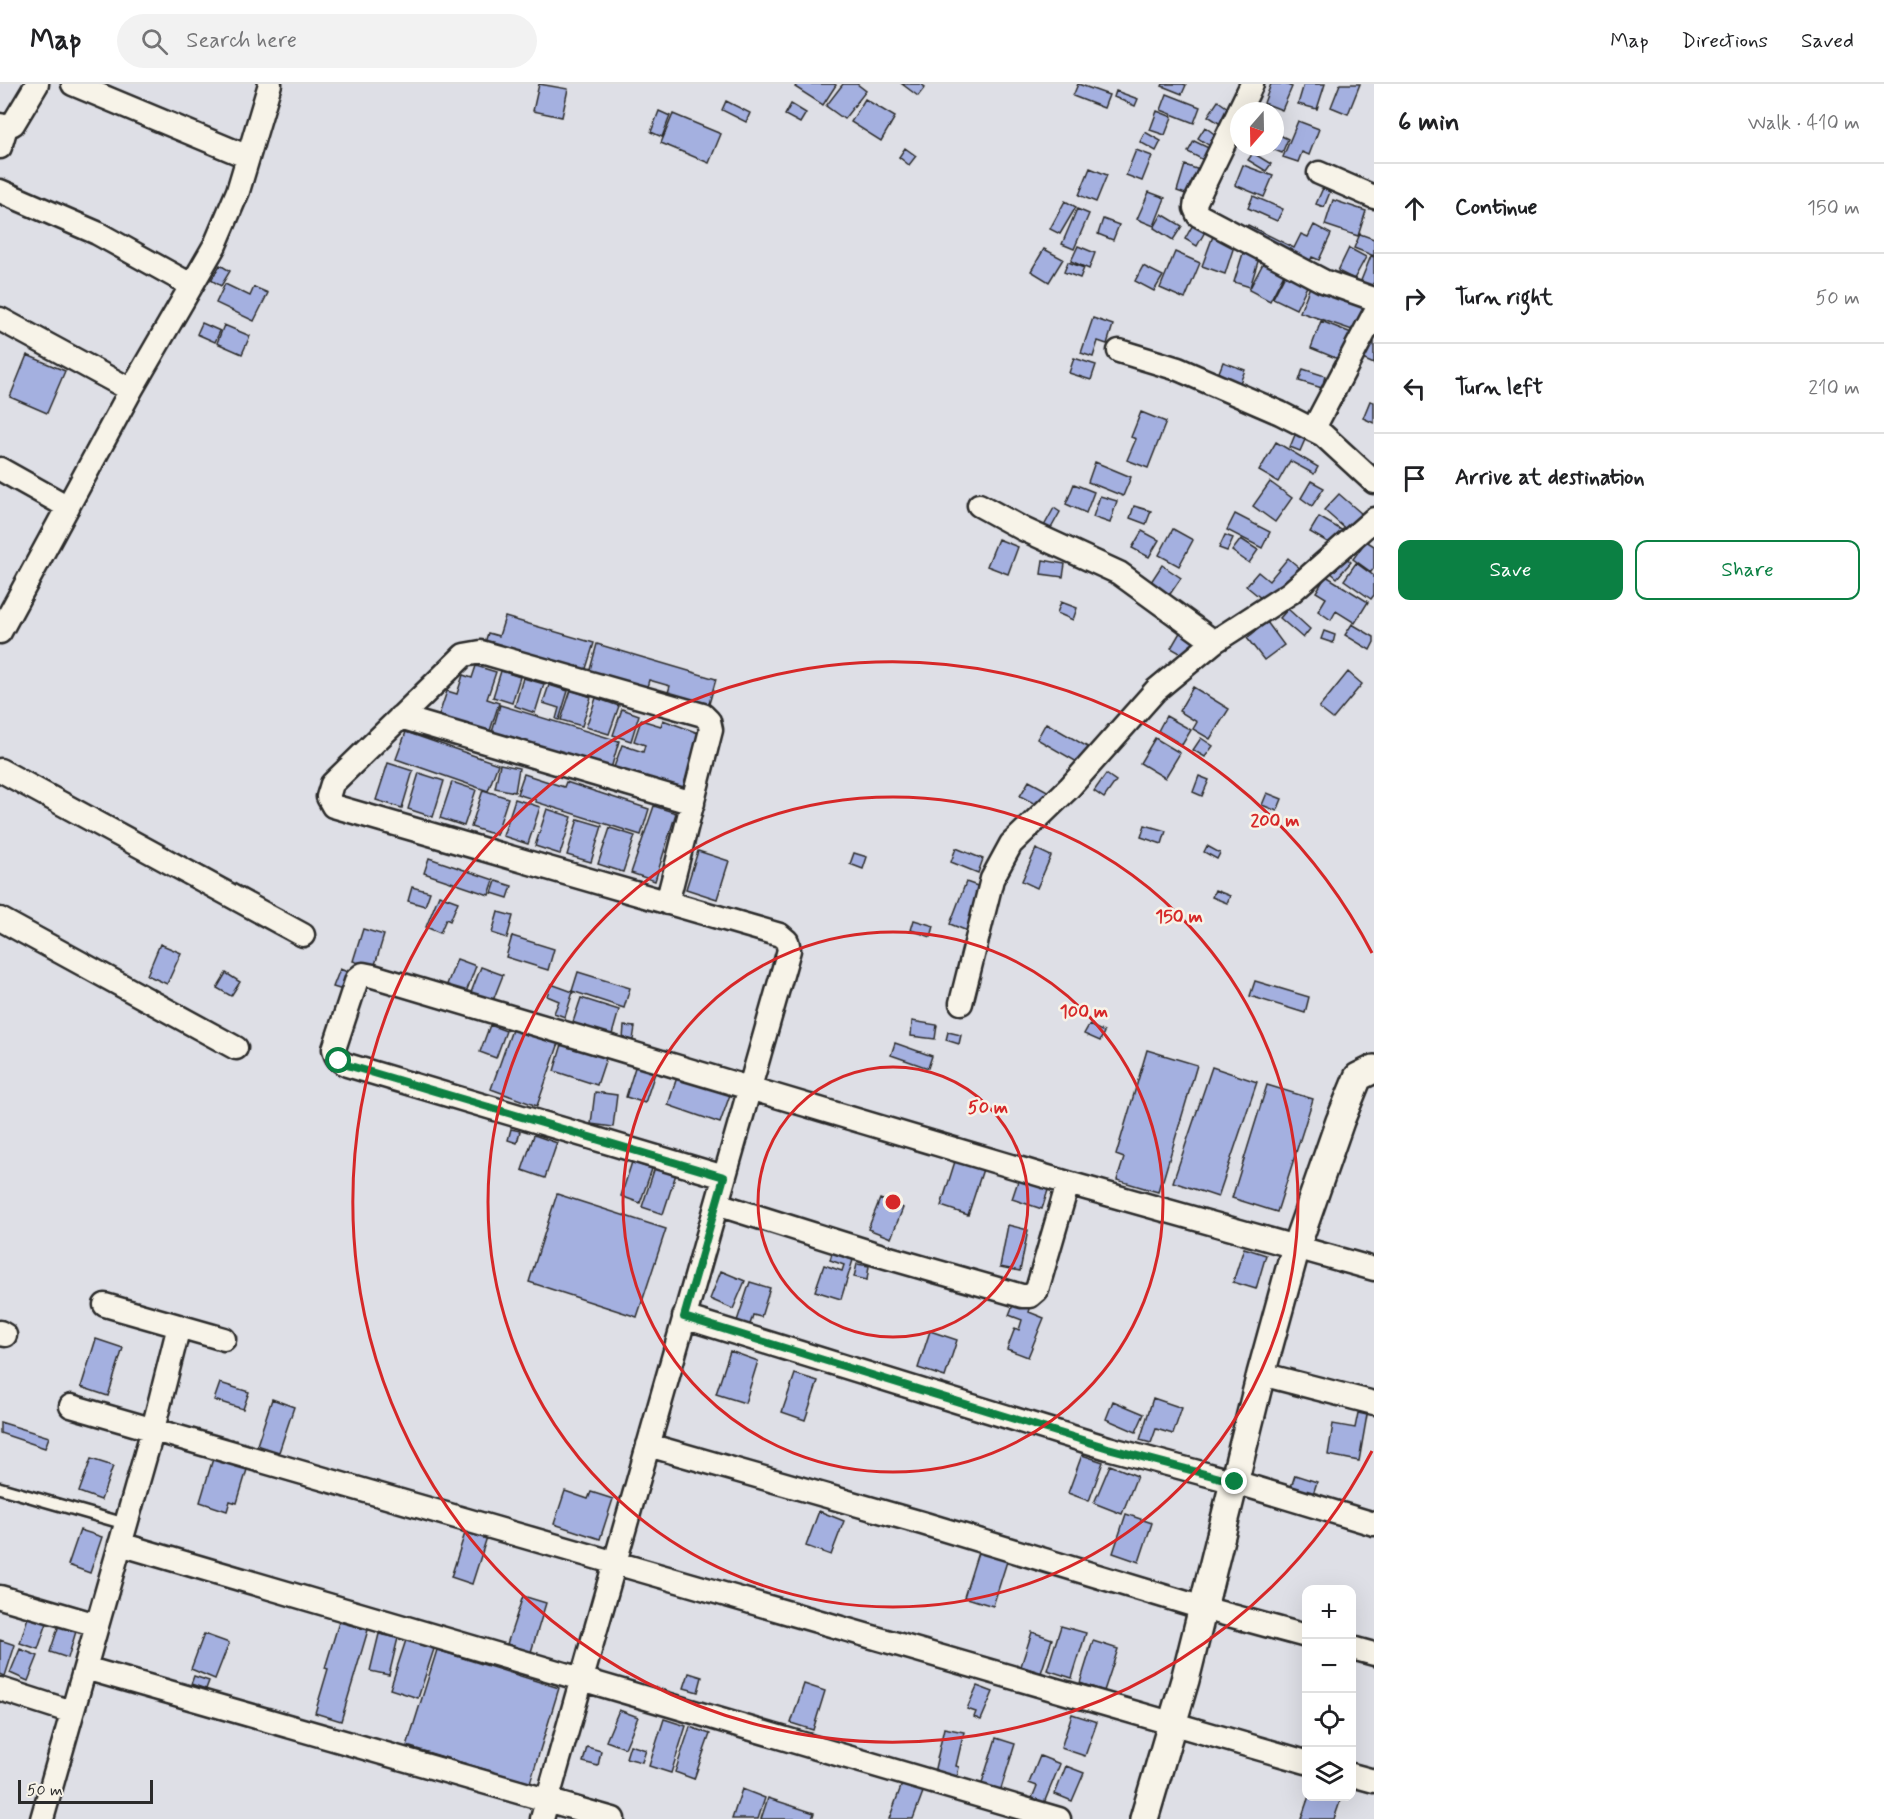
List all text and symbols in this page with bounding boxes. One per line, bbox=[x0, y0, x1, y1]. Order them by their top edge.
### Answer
search box bbox=[117, 14, 537, 68]
text: Map bbox=[30, 23, 81, 60]
icon: search bbox=[138, 25, 171, 58]
text: Search here bbox=[186, 27, 297, 55]
text: Map bbox=[1610, 27, 1649, 55]
text: Directions bbox=[1682, 27, 1768, 55]
text: Saved bbox=[1801, 27, 1854, 55]
north arrow bbox=[1230, 102, 1284, 156]
text: 6 min bbox=[1398, 106, 1460, 140]
text: Walk · 410 m bbox=[1748, 110, 1860, 137]
icon: ahead bbox=[1398, 192, 1431, 225]
text: Continue bbox=[1455, 194, 1537, 222]
text: 150 m bbox=[1807, 195, 1860, 222]
icon: right bbox=[1398, 282, 1431, 315]
text: Turn right bbox=[1455, 284, 1553, 312]
text: 50 m bbox=[1815, 285, 1860, 312]
icon: left bbox=[1398, 372, 1431, 405]
text: Turn left bbox=[1455, 374, 1543, 402]
text: 210 m bbox=[1808, 375, 1860, 402]
icon: arrive bbox=[1398, 462, 1431, 495]
text: Arrive at destination bbox=[1455, 464, 1645, 492]
button: Save bbox=[1398, 540, 1623, 600]
button: Share bbox=[1635, 540, 1860, 600]
text: 200 m bbox=[1250, 809, 1300, 833]
text: 150 m bbox=[1155, 905, 1203, 929]
text: 100 m bbox=[1060, 1000, 1108, 1024]
route start bbox=[325, 1047, 351, 1073]
text: 50 m bbox=[968, 1096, 1008, 1120]
centre of rings bbox=[883, 1192, 903, 1212]
route end bbox=[1221, 1468, 1247, 1494]
map controls bbox=[1302, 1585, 1356, 1801]
button: + bbox=[1302, 1585, 1356, 1639]
button: − bbox=[1302, 1639, 1356, 1693]
button: locate bbox=[1302, 1693, 1356, 1747]
button: layers bbox=[1302, 1747, 1356, 1801]
scale bar bbox=[18, 1777, 153, 1804]
text: 50 m bbox=[27, 1780, 63, 1801]

